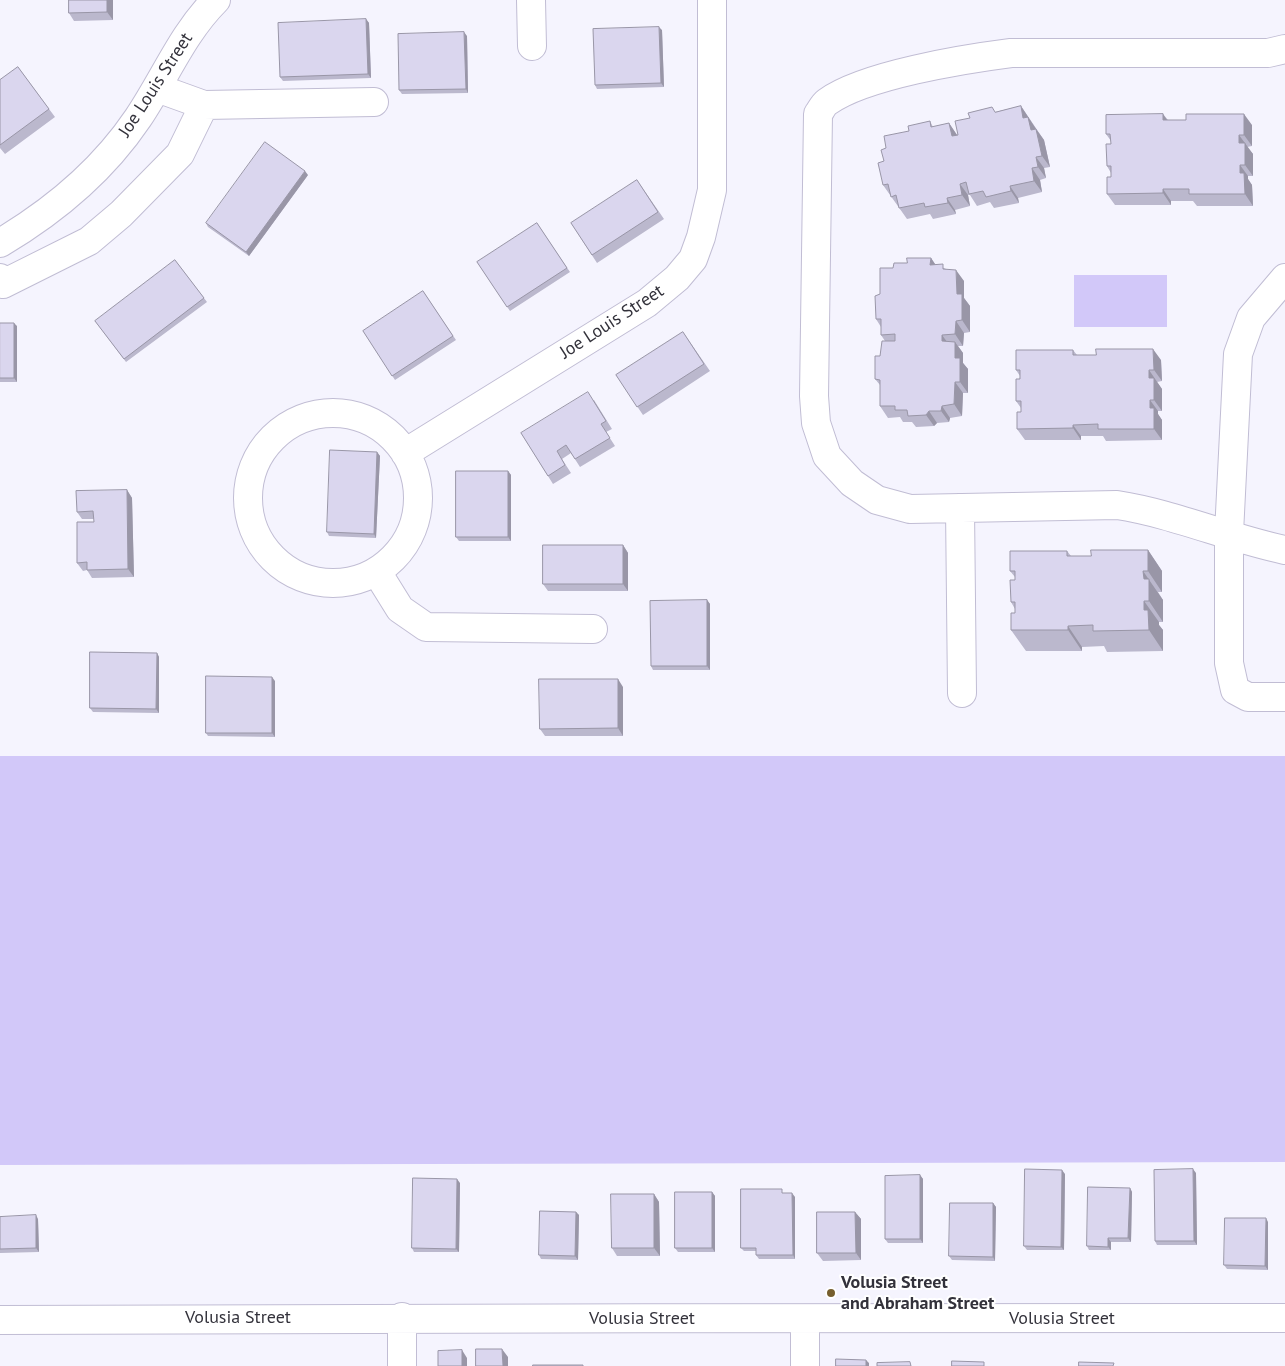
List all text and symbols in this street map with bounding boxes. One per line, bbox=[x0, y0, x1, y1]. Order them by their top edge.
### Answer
street label: Joe Louis Street bbox=[114, 29, 198, 141]
street label: Joe Louis Street bbox=[556, 280, 668, 364]
place label: Volusia Street and Abraham Street bbox=[841, 1272, 994, 1315]
marker: Volusia Street and Abraham Street bbox=[825, 1287, 837, 1299]
street label: Volusia Street bbox=[185, 1307, 291, 1329]
street label: Volusia Street bbox=[589, 1308, 695, 1330]
street label: Volusia Street bbox=[1009, 1308, 1115, 1330]

